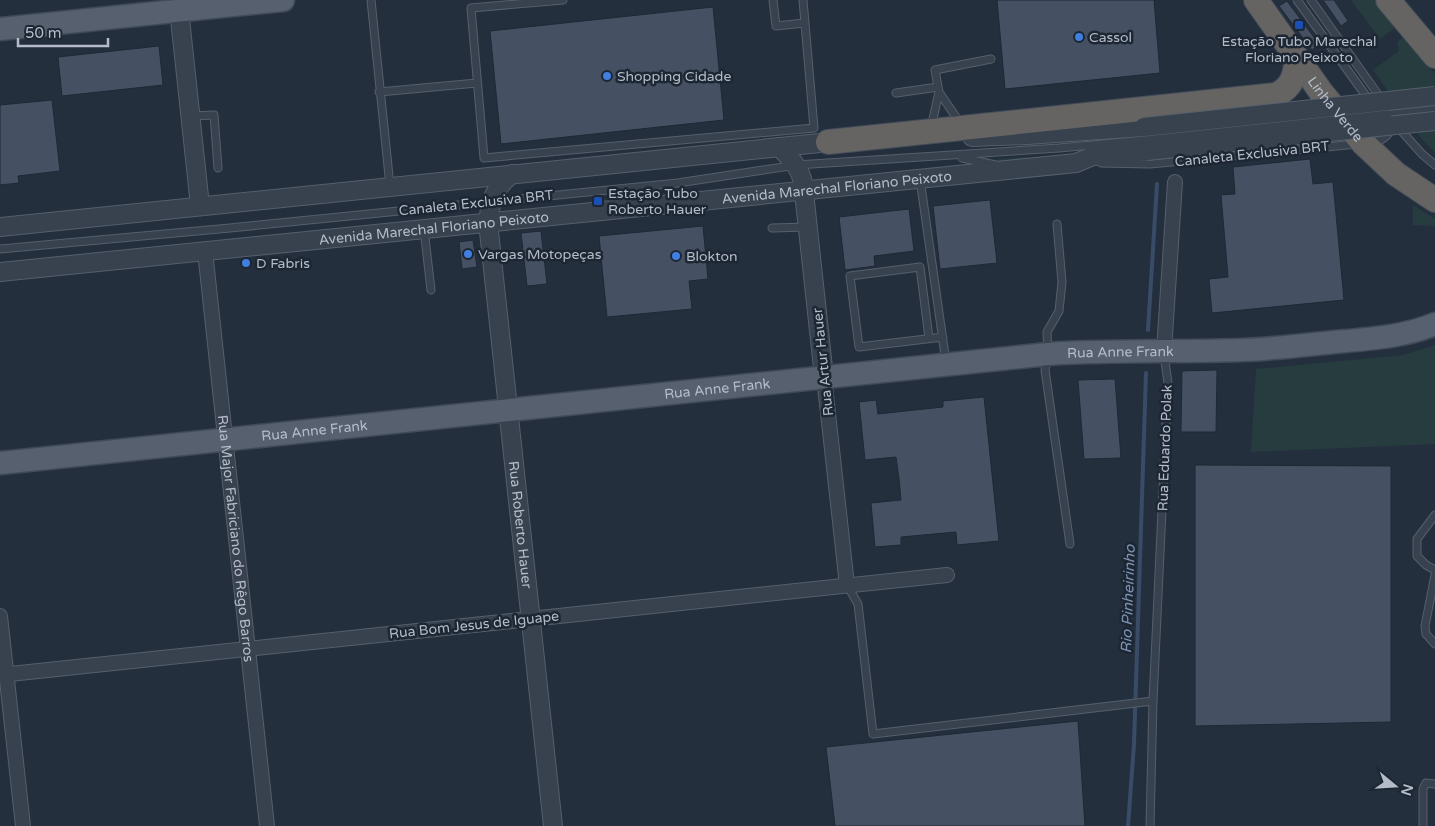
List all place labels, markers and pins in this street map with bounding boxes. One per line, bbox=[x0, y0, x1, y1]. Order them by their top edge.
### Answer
marker: Estação Tubo Marechal Floriano Peixoto bbox=[1293, 19, 1305, 31]
place label: Cassol bbox=[1089, 29, 1132, 46]
marker: Cassol bbox=[1073, 31, 1085, 43]
place label: Estação Tubo Marechal Floriano Peixoto bbox=[1221, 33, 1377, 66]
place label: Shopping Cidade bbox=[617, 68, 731, 85]
marker: Shopping Cidade bbox=[601, 70, 613, 82]
place label: Estação Tubo Roberto Hauer bbox=[608, 185, 707, 218]
marker: Estação Tubo Roberto Hauer bbox=[592, 195, 604, 207]
place label: Vargas Motopeças bbox=[478, 246, 602, 263]
marker: Vargas Motopeças bbox=[462, 248, 474, 260]
place label: Blokton bbox=[686, 248, 738, 265]
marker: Blokton bbox=[670, 250, 682, 262]
place label: D Fabris bbox=[256, 255, 310, 272]
marker: D Fabris bbox=[240, 257, 252, 269]

